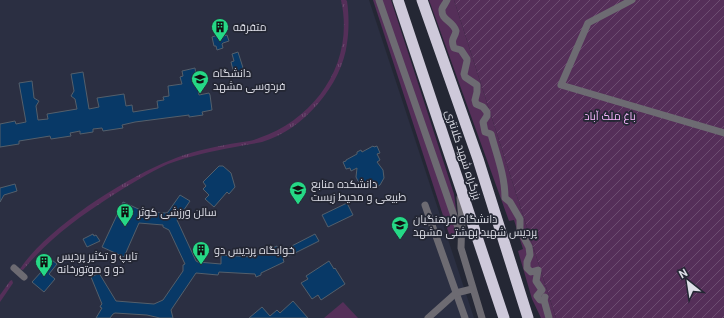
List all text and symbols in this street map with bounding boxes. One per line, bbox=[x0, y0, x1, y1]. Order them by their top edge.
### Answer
building icon: متفرقه bbox=[210, 17, 230, 42]
place label: متفرقه bbox=[233, 21, 267, 34]
place label: دانشگاه فردوسی مشهد bbox=[213, 67, 286, 93]
school or university icon: دانشگاه فردوسی مشهد bbox=[190, 69, 210, 94]
street label: بزرگراه شهید کلانتری bbox=[442, 108, 484, 202]
park label: باغ ملک آباد bbox=[584, 110, 636, 124]
place label: دانشکده منابع طبیعی و محیط زیست bbox=[311, 178, 407, 204]
school or university icon: دانشکده منابع طبیعی و محیط زیست bbox=[288, 180, 308, 205]
building icon: سالن ورزشی کوثر bbox=[115, 202, 135, 227]
place label: سالن ورزشی کوثر bbox=[137, 206, 217, 219]
place label: دانشگاه فرهنگیان پردیس شهید بهشتی مشهد bbox=[413, 213, 537, 239]
school or university icon: دانشگاه فرهنگیان پردیس شهید بهشتی مشهد bbox=[390, 215, 410, 240]
building icon: خوابگاه پردیس دو bbox=[191, 240, 211, 265]
place label: خوابگاه پردیس دو bbox=[214, 244, 295, 257]
place label: تایپ و تکثیر پردیس دو و موتورخانه bbox=[57, 250, 137, 276]
building icon: تایپ و تکثیر پردیس دو و موتورخانه bbox=[34, 252, 54, 277]
north arrow bbox=[668, 262, 708, 302]
text: N bbox=[677, 266, 690, 281]

